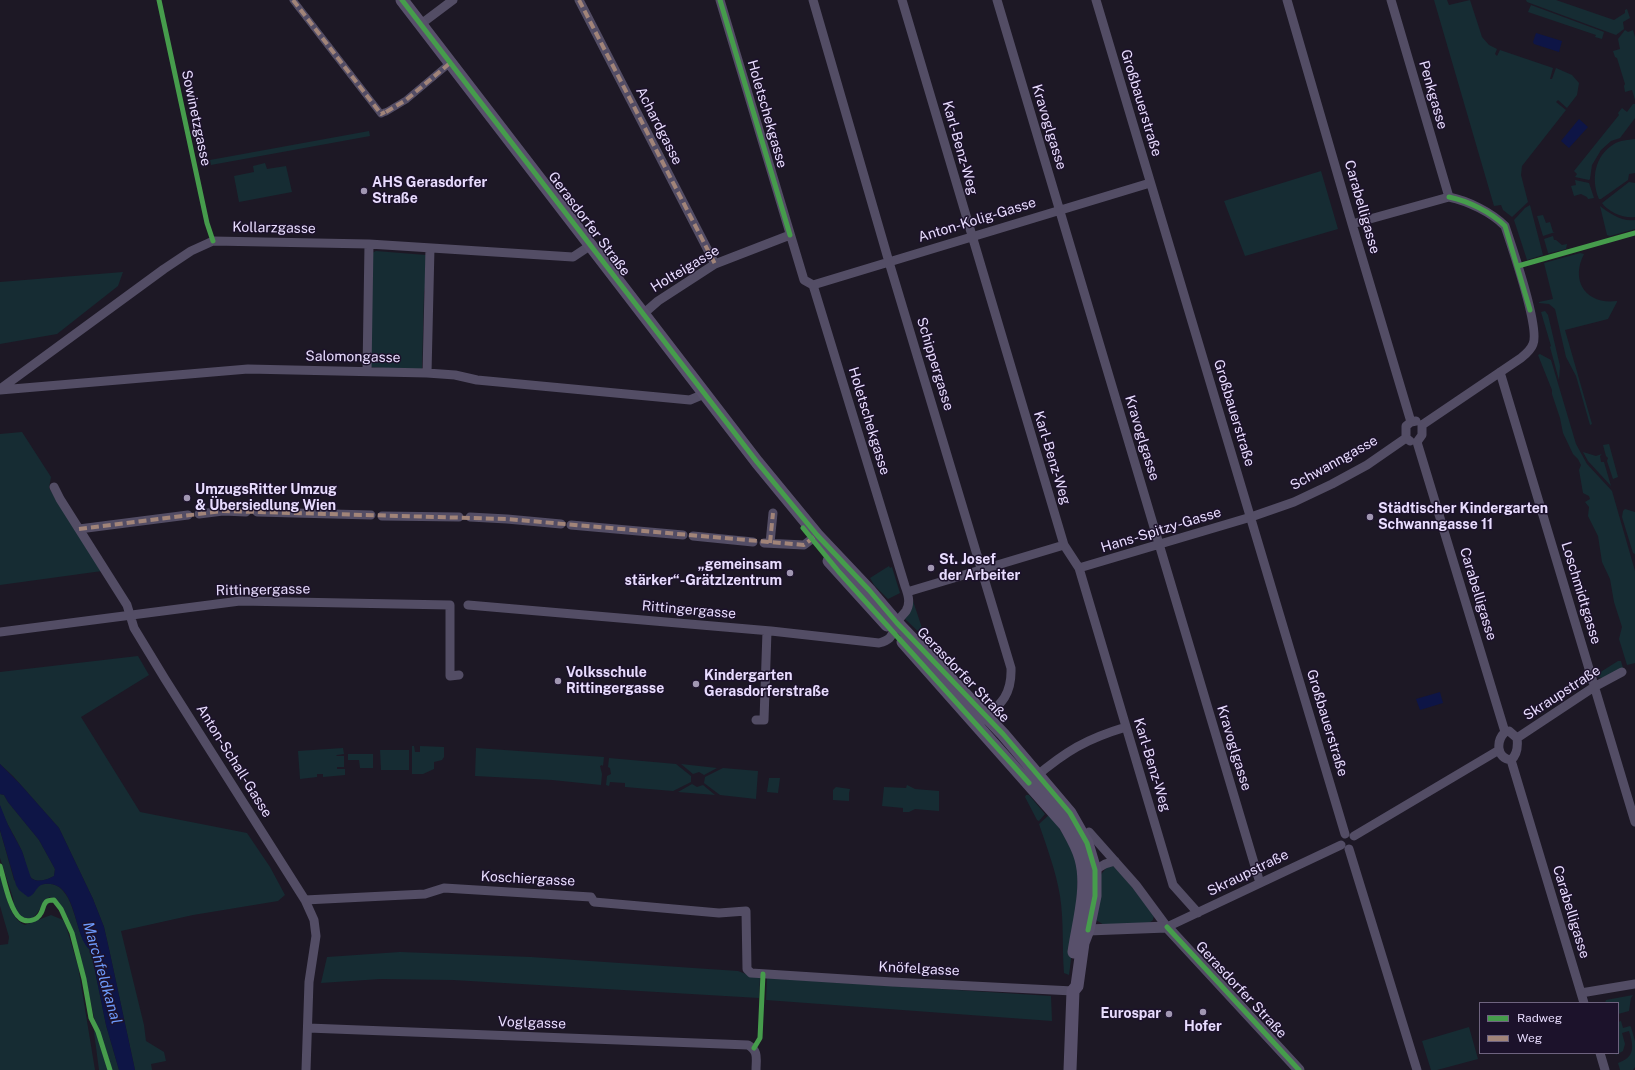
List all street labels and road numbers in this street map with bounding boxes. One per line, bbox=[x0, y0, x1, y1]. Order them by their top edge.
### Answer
street label: Großbauerstraße bbox=[1117, 48, 1165, 158]
street label: Holetschekgasse bbox=[744, 58, 790, 170]
street label: Penkgasse bbox=[1415, 59, 1451, 131]
street label: Sowinetzgasse bbox=[178, 68, 214, 168]
street label: Kravoglgasse bbox=[1028, 82, 1070, 172]
street label: Achardgasse bbox=[632, 84, 686, 168]
street label: Karl-Benz-Weg bbox=[939, 99, 981, 197]
street label: Carabelligasse bbox=[1341, 158, 1383, 256]
street label: Gerasdorfer Straße bbox=[544, 169, 634, 279]
street label: Anton-Kolig-Gasse bbox=[916, 194, 1038, 246]
street label: Kollarzgasse bbox=[232, 219, 316, 237]
street label: Holteigasse bbox=[648, 242, 722, 296]
street label: Schippergasse bbox=[913, 315, 957, 413]
street label: Salomongasse bbox=[305, 348, 401, 366]
street label: Großbauerstraße bbox=[1210, 358, 1258, 468]
street label: Holetschekgasse bbox=[845, 365, 893, 477]
street label: Kravoglgasse bbox=[1121, 393, 1163, 483]
street label: Karl-Benz-Weg bbox=[1030, 409, 1074, 507]
street label: Schwanngasse bbox=[1287, 432, 1381, 494]
street label: Hans-Spitzy-Gasse bbox=[1099, 504, 1223, 556]
street label: Loschmidtgasse bbox=[1557, 540, 1605, 646]
street label: Carabelligasse bbox=[1456, 545, 1500, 643]
street label: Rittingergasse bbox=[216, 581, 310, 599]
street label: Rittingergasse bbox=[641, 598, 737, 622]
street label: Gerasdorfer Straße bbox=[913, 624, 1013, 726]
street label: Skraupstraße bbox=[1520, 662, 1604, 724]
street label: Großbauerstraße bbox=[1303, 668, 1351, 778]
street label: Anton-Schall-Gasse bbox=[192, 701, 276, 821]
street label: Kravoglgasse bbox=[1213, 703, 1255, 793]
street label: Karl-Benz-Weg bbox=[1130, 716, 1174, 814]
street label: Skraupstraße bbox=[1205, 846, 1291, 900]
street label: Carabelligasse bbox=[1549, 863, 1593, 961]
street label: Koschiergasse bbox=[480, 868, 576, 890]
street label: Gerasdorfer Straße bbox=[1192, 938, 1290, 1042]
street label: Knöfelgasse bbox=[878, 958, 960, 980]
street label: Voglgasse bbox=[498, 1013, 566, 1033]

